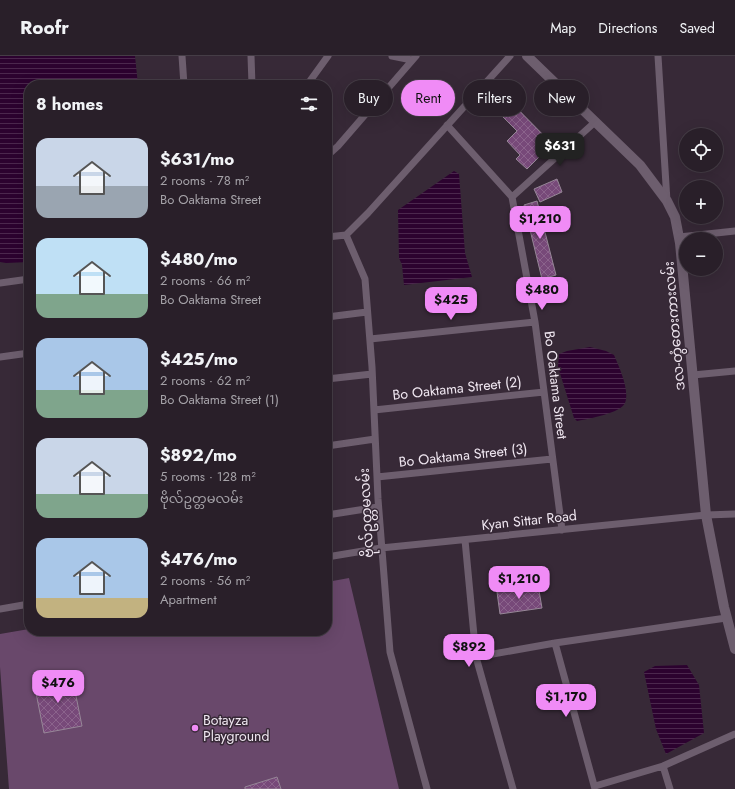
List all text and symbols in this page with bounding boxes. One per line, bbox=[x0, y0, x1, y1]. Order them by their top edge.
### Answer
text: Roofr bbox=[20, 14, 69, 41]
text: Map bbox=[550, 18, 576, 38]
text: Directions bbox=[598, 18, 658, 38]
text: Saved bbox=[680, 18, 715, 38]
chip: Buy bbox=[344, 80, 393, 116]
chip: Rent bbox=[401, 80, 455, 116]
chip: Filters bbox=[463, 80, 526, 116]
chip: New bbox=[534, 80, 589, 116]
text: 8 homes bbox=[36, 92, 103, 116]
icon: filters bbox=[298, 93, 320, 115]
map controls bbox=[679, 128, 723, 276]
button: locate bbox=[679, 128, 723, 172]
pin: $631 bbox=[536, 133, 584, 167]
text: $631 bbox=[544, 136, 576, 155]
text: $631/mo bbox=[160, 147, 234, 171]
icon: home bbox=[68, 154, 116, 202]
text: 2 rooms · 78 m² bbox=[160, 171, 249, 190]
button: + bbox=[679, 180, 723, 224]
text: Bo Oaktama Street bbox=[160, 190, 261, 209]
pin: $1,210 bbox=[507, 206, 573, 240]
text: $1,210 bbox=[519, 209, 561, 228]
button: − bbox=[679, 232, 723, 276]
text: $480/mo bbox=[160, 247, 237, 271]
icon: home bbox=[68, 254, 116, 302]
street label: ဒလ-တွံတေးကားလမ်း bbox=[658, 260, 691, 391]
text: 2 rooms · 66 m² bbox=[160, 271, 250, 290]
pin: $480 bbox=[518, 277, 566, 311]
text: $480 bbox=[525, 280, 559, 299]
pin: $425 bbox=[427, 287, 475, 321]
text: Bo Oaktama Street bbox=[160, 290, 261, 309]
text: $425 bbox=[434, 290, 468, 309]
street label: Bo Oaktama Street bbox=[539, 330, 573, 441]
text: $425/mo bbox=[160, 347, 238, 371]
icon: home bbox=[68, 354, 116, 402]
text: 2 rooms · 62 m² bbox=[160, 371, 250, 390]
street label: Bo Oaktama Street (2) bbox=[391, 371, 523, 405]
text: Bo Oaktama Street (1) bbox=[160, 390, 279, 409]
street label: Bo Oaktama Street (3) bbox=[398, 438, 528, 472]
text: $892/mo bbox=[160, 443, 237, 467]
icon: home bbox=[68, 454, 116, 502]
text: 5 rooms · 128 m² bbox=[160, 467, 256, 486]
street label: ဗိုလ်ဥတ္တမလမ်း bbox=[354, 468, 380, 558]
text: ဗိုလ်ဥတ္တမလမ်း bbox=[160, 489, 243, 508]
street label: Kyan Sittar Road bbox=[480, 505, 578, 535]
text: $476/mo bbox=[160, 547, 237, 571]
icon: home bbox=[68, 554, 116, 602]
pin: $1,210 bbox=[486, 566, 552, 600]
text: $1,210 bbox=[498, 569, 540, 588]
text: 2 rooms · 56 m² bbox=[160, 571, 250, 590]
text: Apartment bbox=[160, 590, 217, 609]
pin: $892 bbox=[445, 634, 493, 668]
text: $892 bbox=[452, 637, 486, 656]
pin: $476 bbox=[34, 670, 82, 704]
text: $476 bbox=[41, 673, 75, 692]
pin: $1,170 bbox=[533, 684, 599, 718]
text: $1,170 bbox=[545, 687, 587, 706]
place label: Botayza Playground bbox=[203, 710, 269, 746]
marker: Botayza Playground bbox=[190, 723, 200, 733]

